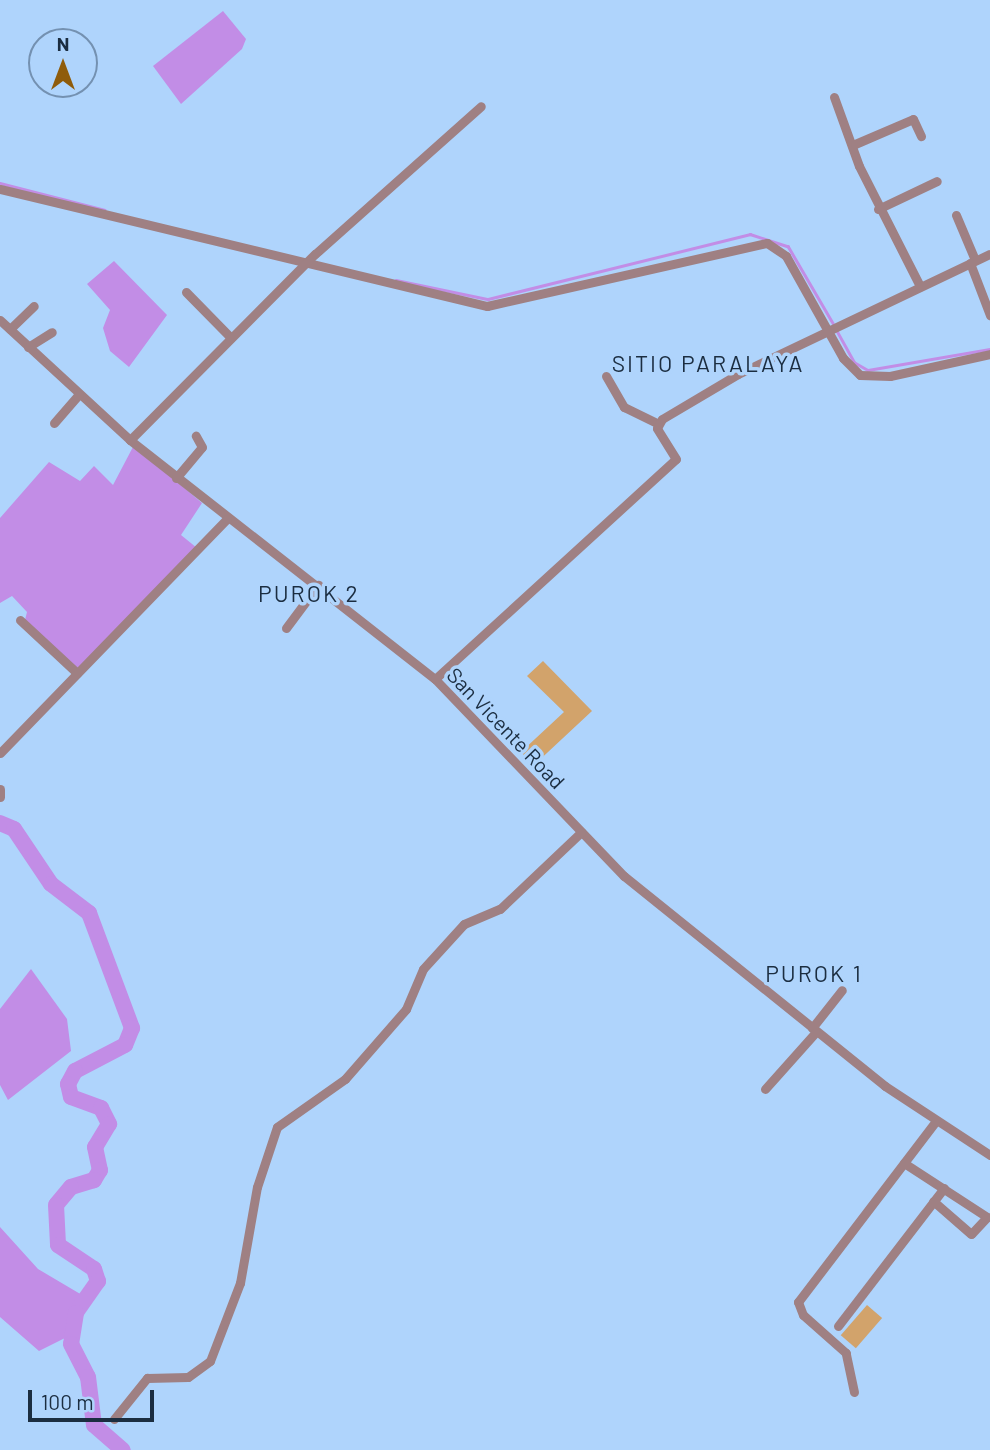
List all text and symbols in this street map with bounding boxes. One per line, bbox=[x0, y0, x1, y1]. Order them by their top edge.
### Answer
north arrow bbox=[28, 28, 98, 98]
text: N bbox=[57, 32, 69, 55]
district label: SITIO PARALAYA bbox=[613, 349, 803, 377]
district label: PUROK 2 bbox=[259, 579, 359, 607]
street label: San Vicente Road bbox=[442, 662, 570, 794]
district label: PUROK 1 bbox=[766, 959, 862, 987]
scale bar bbox=[32, 1376, 158, 1420]
text: 100 m bbox=[41, 1389, 94, 1414]

